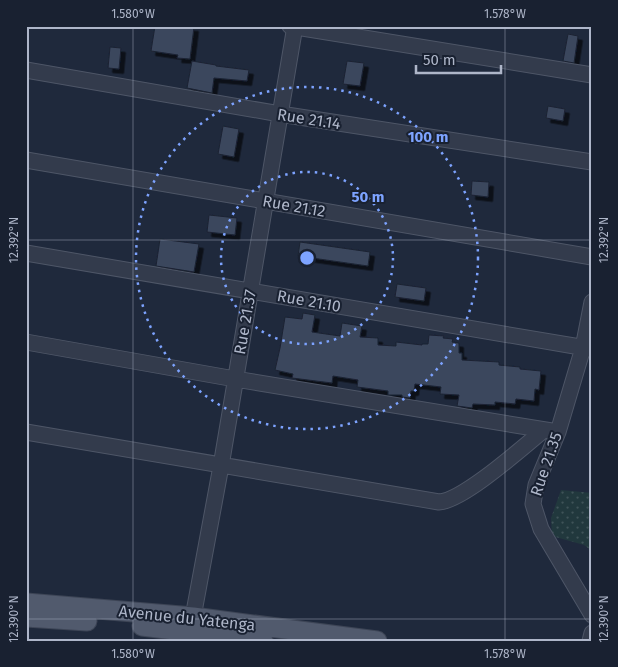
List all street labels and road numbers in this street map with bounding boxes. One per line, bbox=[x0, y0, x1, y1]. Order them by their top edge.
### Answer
street label: Rue 21.14 bbox=[276, 105, 343, 133]
street label: Rue 21.12 bbox=[261, 191, 327, 221]
street label: Rue 21.10 bbox=[276, 286, 342, 316]
street label: Rue 21.37 bbox=[230, 288, 260, 356]
street label: Rue 21.35 bbox=[526, 430, 566, 498]
street label: Avenue du Yatenga bbox=[118, 601, 256, 635]

